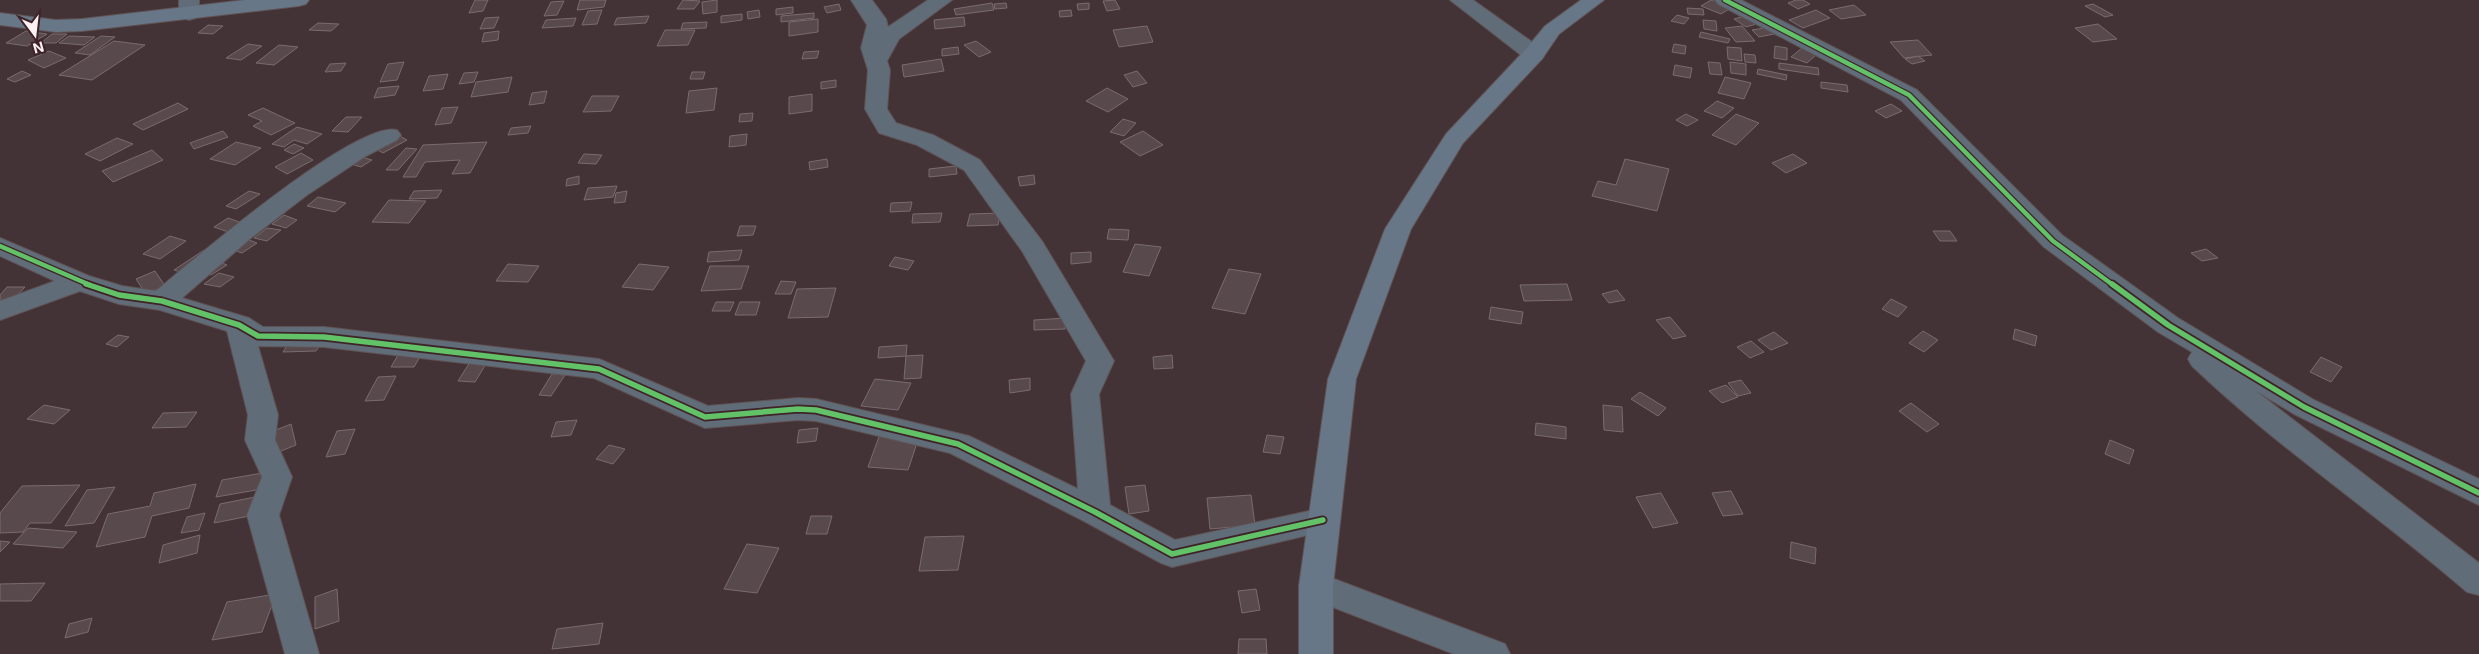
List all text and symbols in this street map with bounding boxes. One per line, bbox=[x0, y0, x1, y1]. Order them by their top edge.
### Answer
north arrow bbox=[10, 10, 60, 60]
text: N bbox=[31, 38, 46, 58]

